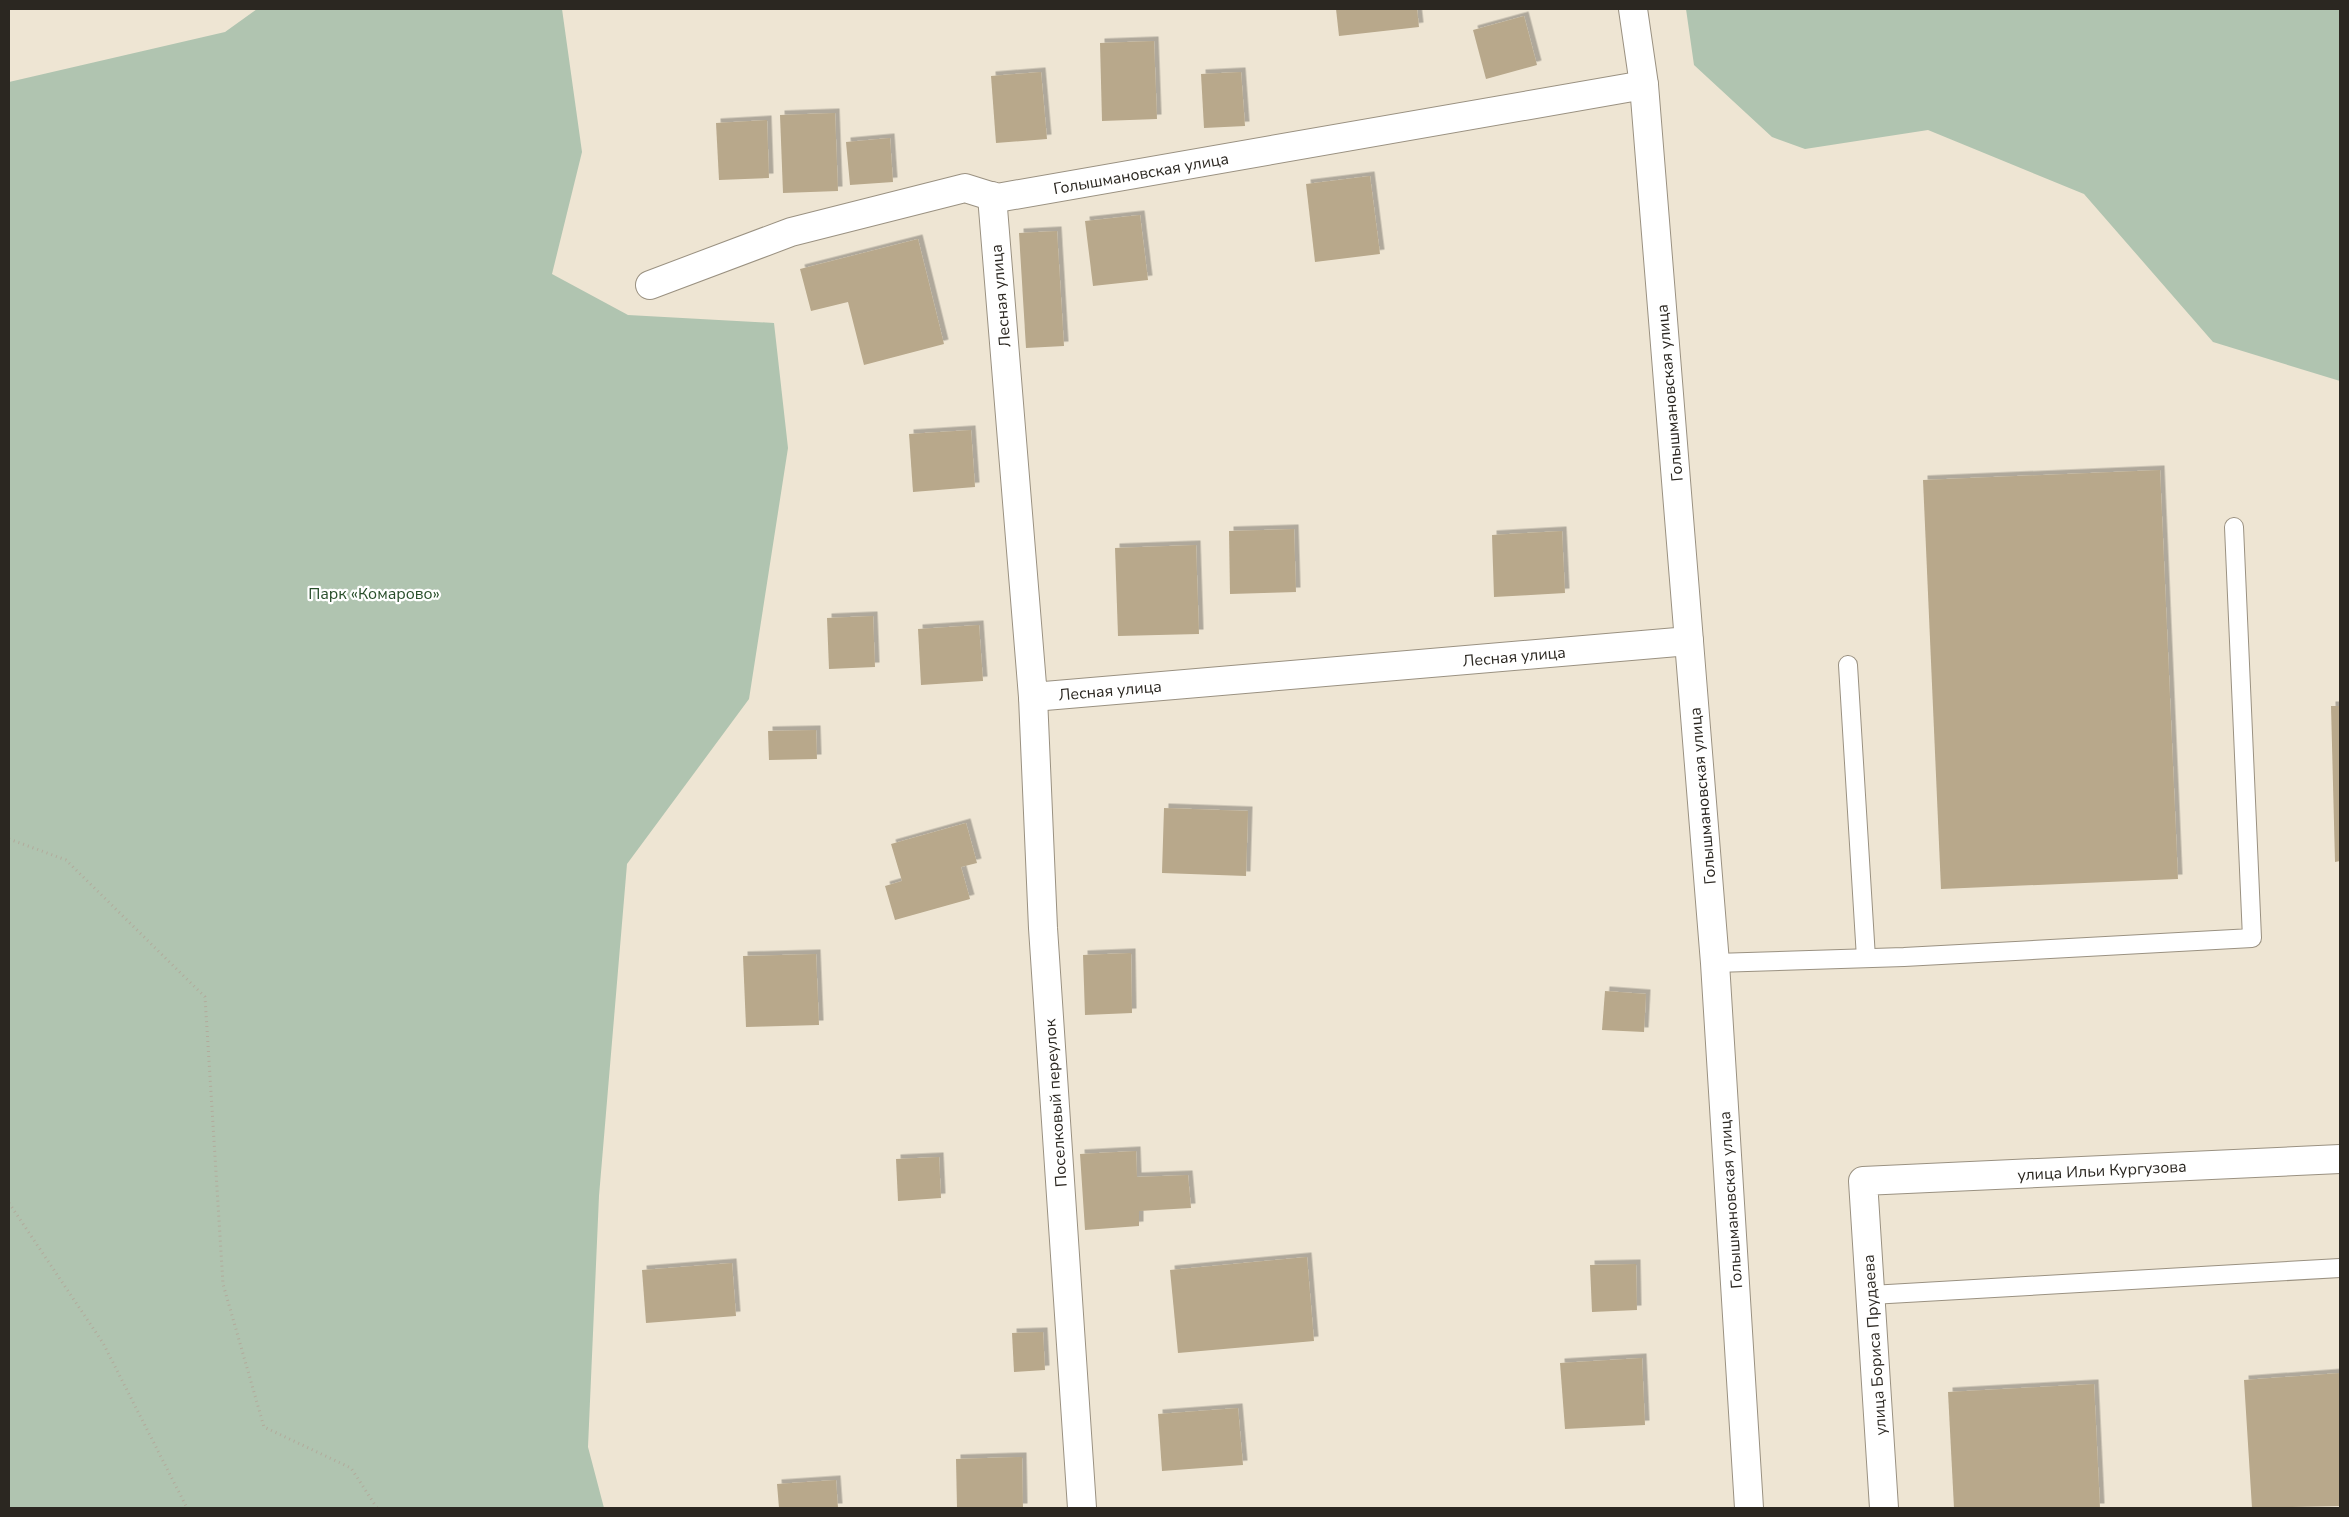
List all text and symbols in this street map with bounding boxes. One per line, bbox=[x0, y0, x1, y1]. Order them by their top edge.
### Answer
street label: Голышмановская улица bbox=[1052, 148, 1231, 200]
street label: Лесная улица bbox=[986, 243, 1016, 348]
street label: Голышмановская улица bbox=[1651, 303, 1689, 482]
park label: Парк «Комарово» bbox=[308, 583, 440, 605]
street label: Лесная улица bbox=[1462, 642, 1567, 672]
street label: Лесная улица bbox=[1058, 676, 1163, 706]
street label: Голышмановская улица bbox=[1684, 706, 1722, 885]
street label: Поселковый переулок bbox=[1039, 1018, 1073, 1188]
street label: Голышмановская улица bbox=[1714, 1111, 1748, 1289]
street label: улица Ильи Кургузова bbox=[2017, 1156, 2187, 1186]
street label: улица Бориса Прудаева bbox=[1858, 1254, 1892, 1436]

